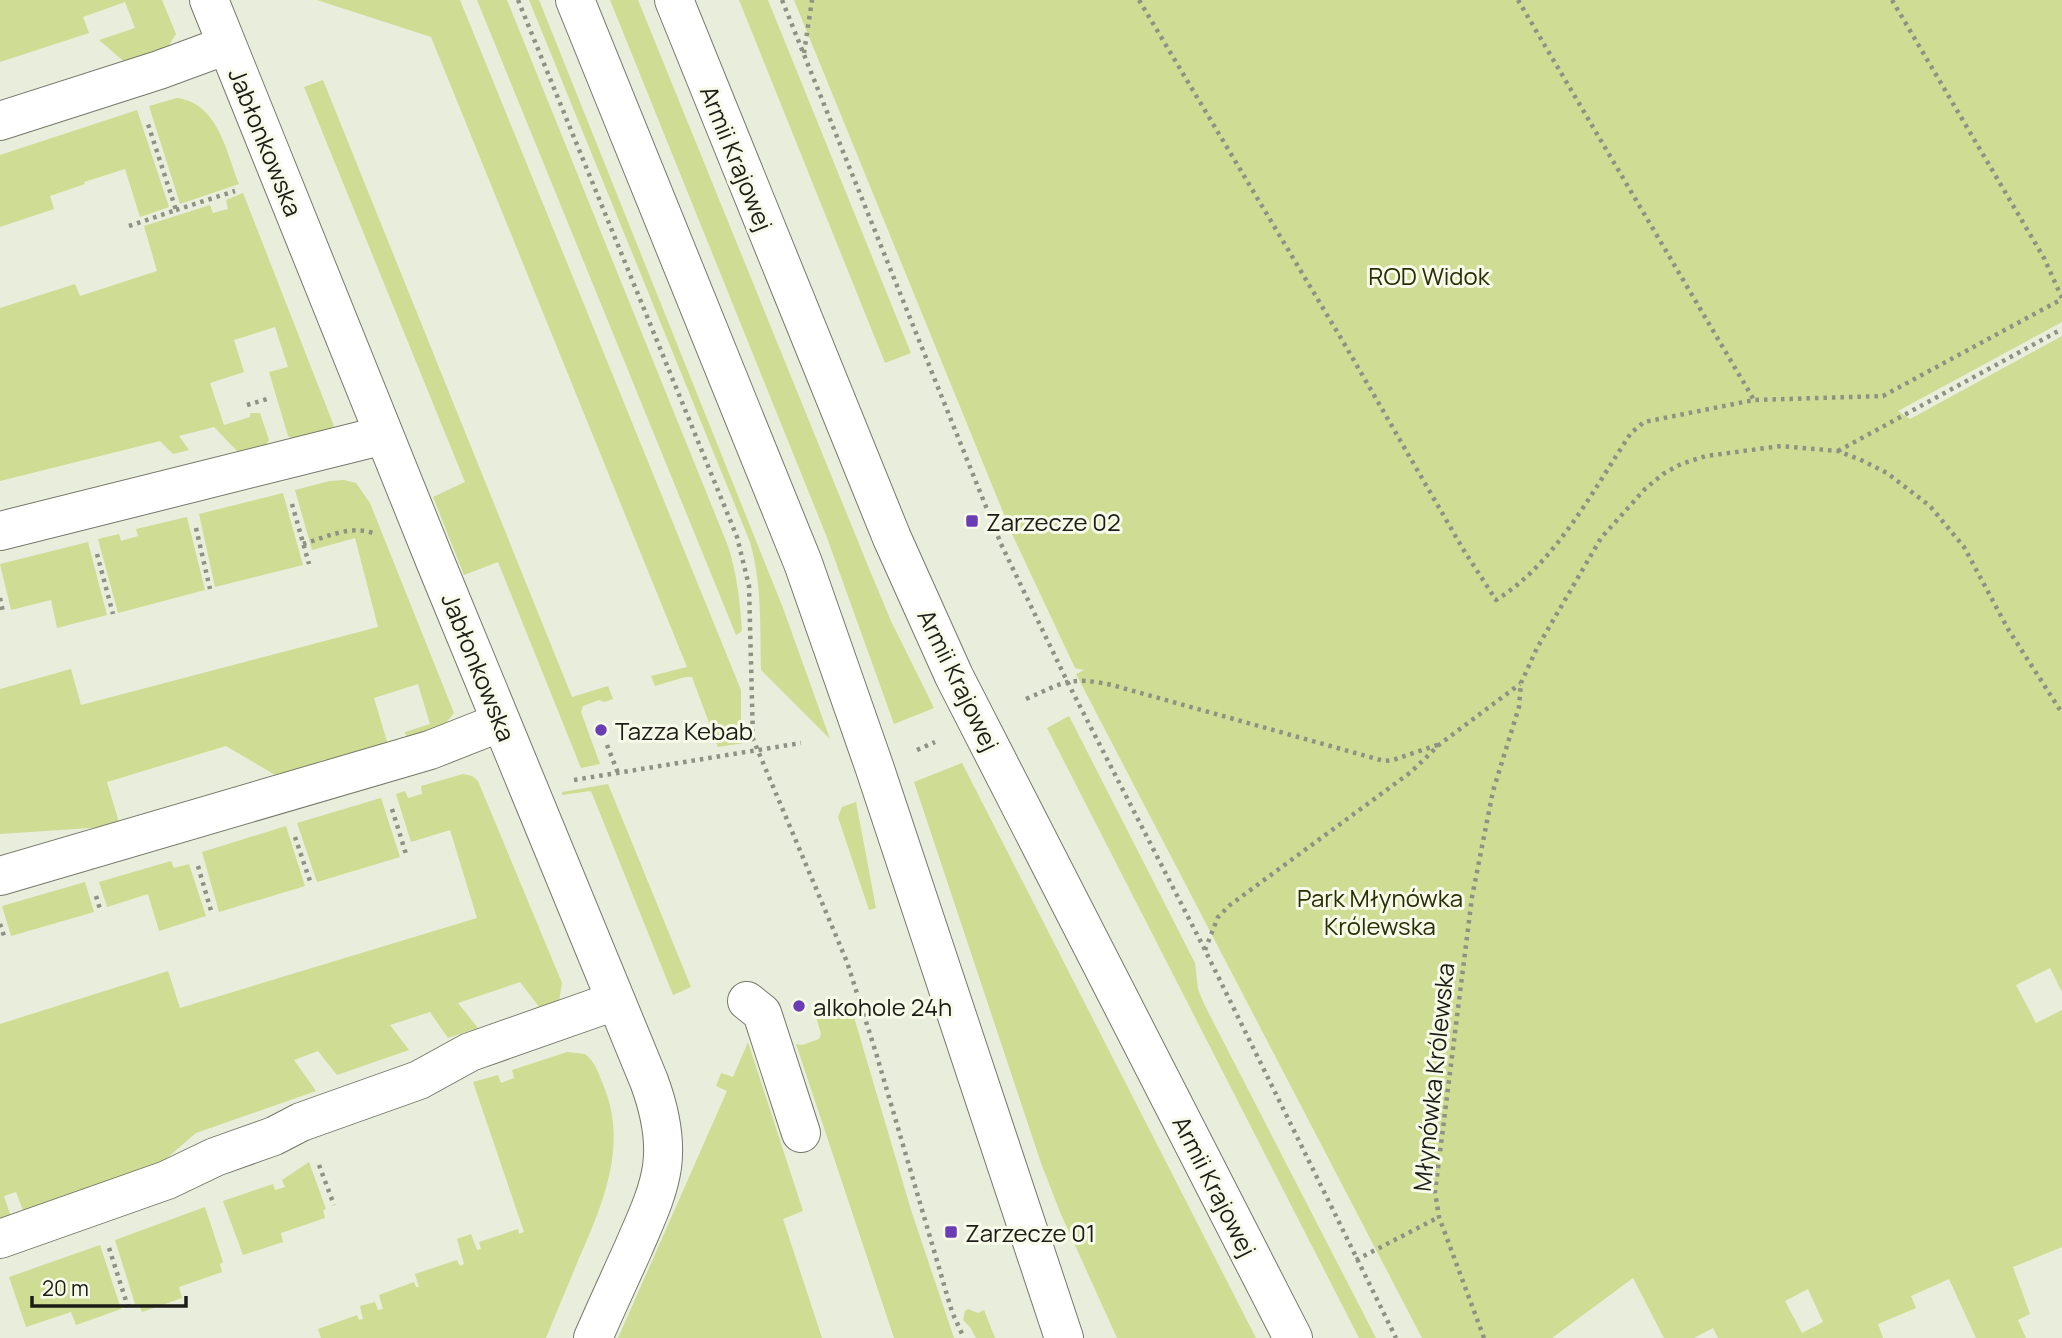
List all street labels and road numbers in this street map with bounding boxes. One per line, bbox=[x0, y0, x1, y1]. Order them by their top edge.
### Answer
street label: Jabłonkowska bbox=[221, 63, 311, 221]
street label: Armii Krajowej bbox=[693, 81, 781, 235]
street label: Jabłonkowska bbox=[434, 588, 524, 746]
street label: Armii Krajowej bbox=[910, 604, 1008, 756]
street label: Młynówka Królewska bbox=[1405, 961, 1461, 1193]
street label: Armii Krajowej bbox=[1165, 1110, 1265, 1262]

